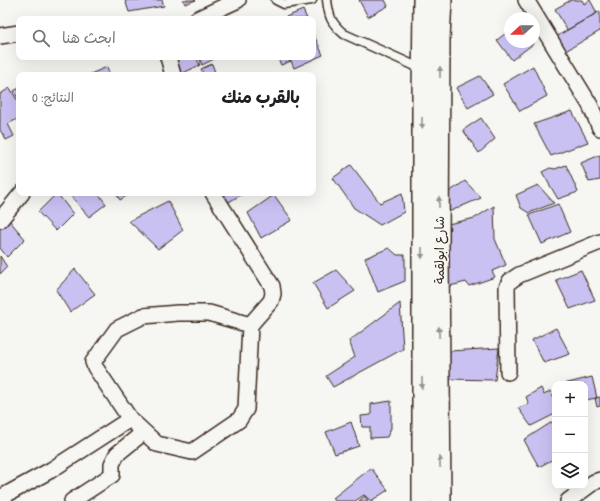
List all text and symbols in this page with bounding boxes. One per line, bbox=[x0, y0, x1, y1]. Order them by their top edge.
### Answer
north arrow bbox=[504, 12, 540, 48]
search box bbox=[16, 16, 316, 60]
icon: search bbox=[30, 27, 52, 49]
text: ابحث هنا bbox=[62, 27, 116, 48]
one-way arrow bbox=[437, 65, 443, 78]
text: بالقرب منك bbox=[222, 85, 300, 108]
text: النتائج: 0 bbox=[32, 88, 74, 106]
one-way arrow bbox=[419, 117, 425, 130]
one-way arrow bbox=[436, 195, 442, 208]
street label: شارع ابولقمة bbox=[430, 216, 449, 284]
one-way arrow bbox=[419, 247, 425, 260]
one-way arrow bbox=[436, 325, 442, 338]
one-way arrow bbox=[419, 377, 425, 390]
map controls bbox=[552, 381, 588, 489]
button: + bbox=[552, 381, 588, 417]
button: − bbox=[552, 417, 588, 453]
button: layers bbox=[552, 453, 588, 489]
one-way arrow bbox=[437, 456, 444, 468]

